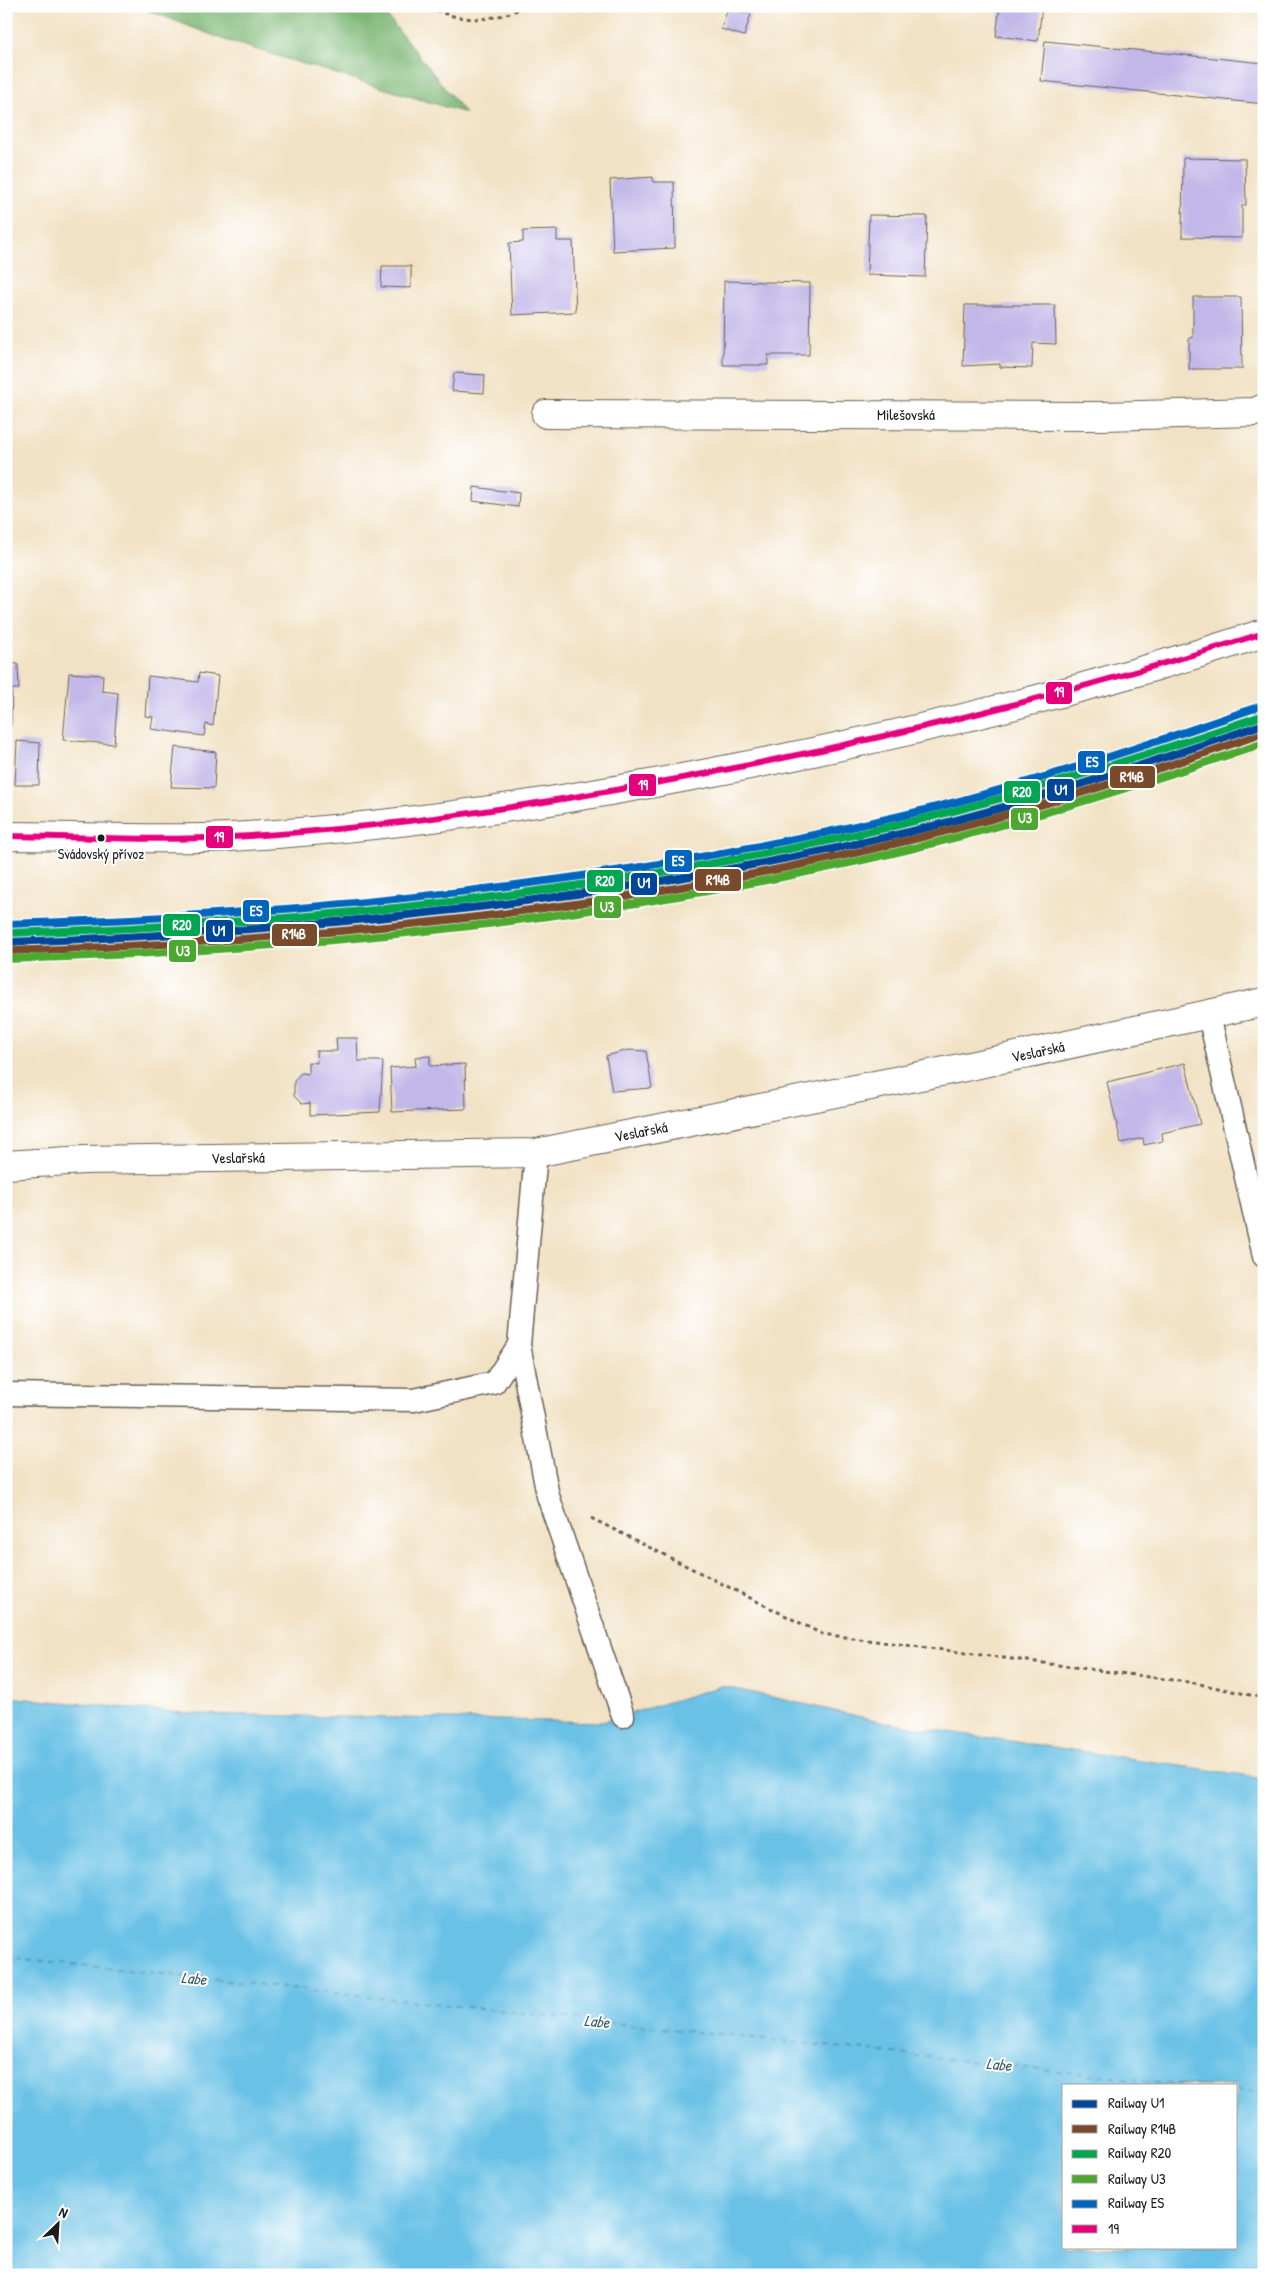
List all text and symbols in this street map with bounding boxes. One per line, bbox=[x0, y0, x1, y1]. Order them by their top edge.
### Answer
street label: Milešovská bbox=[877, 404, 935, 425]
line badge: 19 bbox=[1045, 681, 1073, 705]
text: 19 bbox=[1054, 682, 1065, 701]
line badge: ES bbox=[1077, 750, 1106, 774]
text: ES bbox=[1086, 752, 1099, 771]
line badge: R14B bbox=[1109, 765, 1156, 789]
text: R14B bbox=[1120, 767, 1144, 786]
line badge: 19 bbox=[628, 773, 657, 797]
text: 19 bbox=[638, 775, 649, 794]
line badge: U1 bbox=[1046, 778, 1075, 802]
line badge: R20 bbox=[1003, 780, 1041, 804]
text: U1 bbox=[1055, 780, 1067, 799]
text: R20 bbox=[1012, 782, 1032, 801]
line badge: U3 bbox=[1010, 807, 1039, 831]
text: U3 bbox=[1018, 808, 1033, 827]
line badge: 19 bbox=[205, 825, 234, 849]
text: 19 bbox=[214, 827, 225, 846]
marker: Svádovský přívoz bbox=[96, 833, 106, 843]
place label: Svádovský přívoz bbox=[58, 844, 144, 864]
line badge: ES bbox=[664, 849, 693, 873]
text: ES bbox=[672, 851, 685, 870]
line badge: R14B bbox=[694, 868, 742, 892]
line badge: R20 bbox=[586, 869, 624, 893]
text: R14B bbox=[706, 870, 730, 889]
text: R20 bbox=[595, 871, 615, 890]
line badge: U1 bbox=[630, 872, 658, 896]
text: U1 bbox=[638, 873, 650, 892]
line badge: U3 bbox=[593, 895, 622, 919]
text: U3 bbox=[600, 897, 615, 916]
line badge: ES bbox=[242, 899, 270, 923]
text: ES bbox=[250, 901, 263, 920]
line badge: R20 bbox=[162, 913, 201, 937]
text: R20 bbox=[172, 915, 192, 934]
line badge: U1 bbox=[205, 919, 234, 943]
text: U1 bbox=[213, 921, 225, 940]
line badge: R14B bbox=[271, 923, 318, 947]
text: R14B bbox=[282, 924, 306, 943]
line badge: U3 bbox=[168, 939, 197, 963]
text: U3 bbox=[176, 941, 191, 960]
street label: Veslařská bbox=[1009, 1036, 1066, 1067]
street label: Veslařská bbox=[613, 1116, 669, 1147]
street label: Veslařská bbox=[211, 1147, 265, 1168]
water label: Labe bbox=[180, 1966, 208, 1990]
water label: Labe bbox=[583, 2009, 611, 2033]
water label: Labe bbox=[985, 2052, 1013, 2076]
legend bbox=[1062, 2084, 1238, 2248]
text: Railway U1 bbox=[1108, 2092, 1164, 2113]
text: Railway R14B bbox=[1108, 2118, 1176, 2139]
text: Railway R20 bbox=[1108, 2142, 1171, 2163]
text: Railway U3 bbox=[1108, 2168, 1166, 2189]
text: Railway ES bbox=[1108, 2192, 1164, 2213]
north arrow bbox=[32, 2198, 82, 2248]
text: N bbox=[56, 2202, 72, 2222]
text: 19 bbox=[1108, 2218, 1119, 2239]

